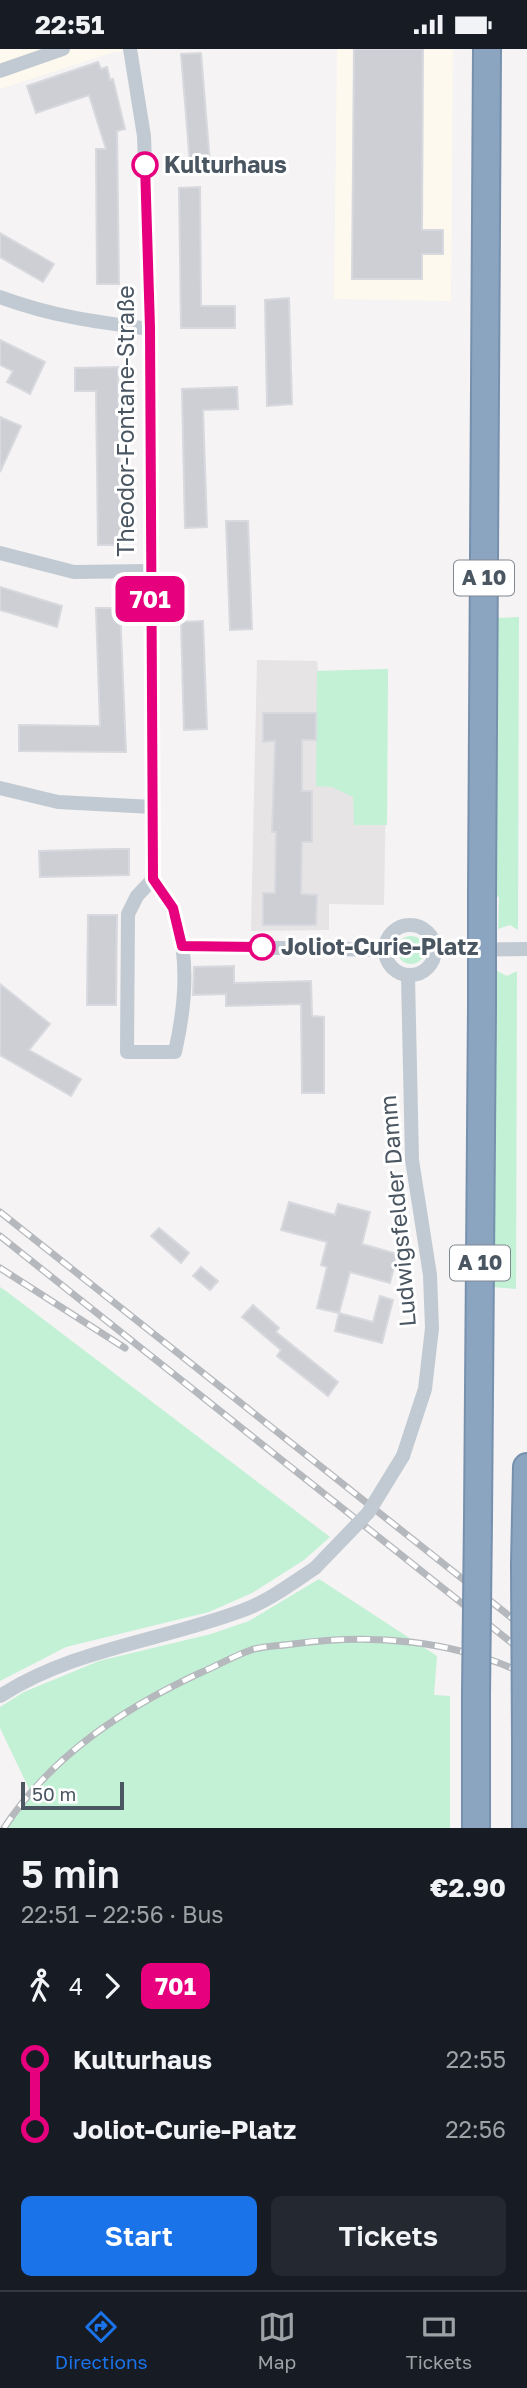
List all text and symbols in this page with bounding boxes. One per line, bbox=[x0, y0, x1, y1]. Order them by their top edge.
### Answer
text: 22:51 bbox=[35, 9, 104, 40]
place label: Kulturhaus bbox=[164, 150, 287, 178]
marker: Kulturhaus bbox=[132, 152, 158, 178]
street label: Theodor-Fontane-Straße bbox=[111, 285, 139, 557]
road number: A 10 bbox=[454, 561, 514, 595]
line badge: 701 bbox=[110, 576, 190, 622]
text: 701 bbox=[129, 584, 171, 613]
place label: Joliot-Curie-Platz bbox=[281, 932, 479, 960]
marker: Joliot-Curie-Platz bbox=[249, 934, 275, 960]
street label: Ludwigsfelder Damm bbox=[373, 1094, 421, 1328]
road number: A 10 bbox=[450, 1245, 510, 1281]
scale bar bbox=[21, 1779, 124, 1811]
text: 50 m bbox=[32, 1782, 76, 1805]
text: 5 min bbox=[21, 1851, 120, 1896]
text: €2.90 bbox=[430, 1872, 506, 1903]
text: 22:51 – 22:56 · Bus bbox=[21, 1900, 224, 1928]
icon: walk bbox=[21, 1967, 59, 2005]
icon: forward bbox=[93, 1967, 131, 2005]
text: 701 bbox=[155, 1971, 196, 2000]
text: 4 bbox=[69, 1972, 83, 2000]
text: Kulturhaus bbox=[73, 2044, 212, 2075]
text: 22:55 bbox=[446, 2045, 506, 2073]
text: Joliot-Curie-Platz bbox=[73, 2114, 296, 2145]
text: 22:56 bbox=[445, 2115, 506, 2143]
button: Start bbox=[21, 2196, 257, 2276]
button: Tickets bbox=[271, 2196, 506, 2276]
tab: Directions bbox=[55, 2308, 148, 2373]
tab: Map bbox=[257, 2308, 296, 2373]
tab: Tickets bbox=[406, 2308, 472, 2373]

